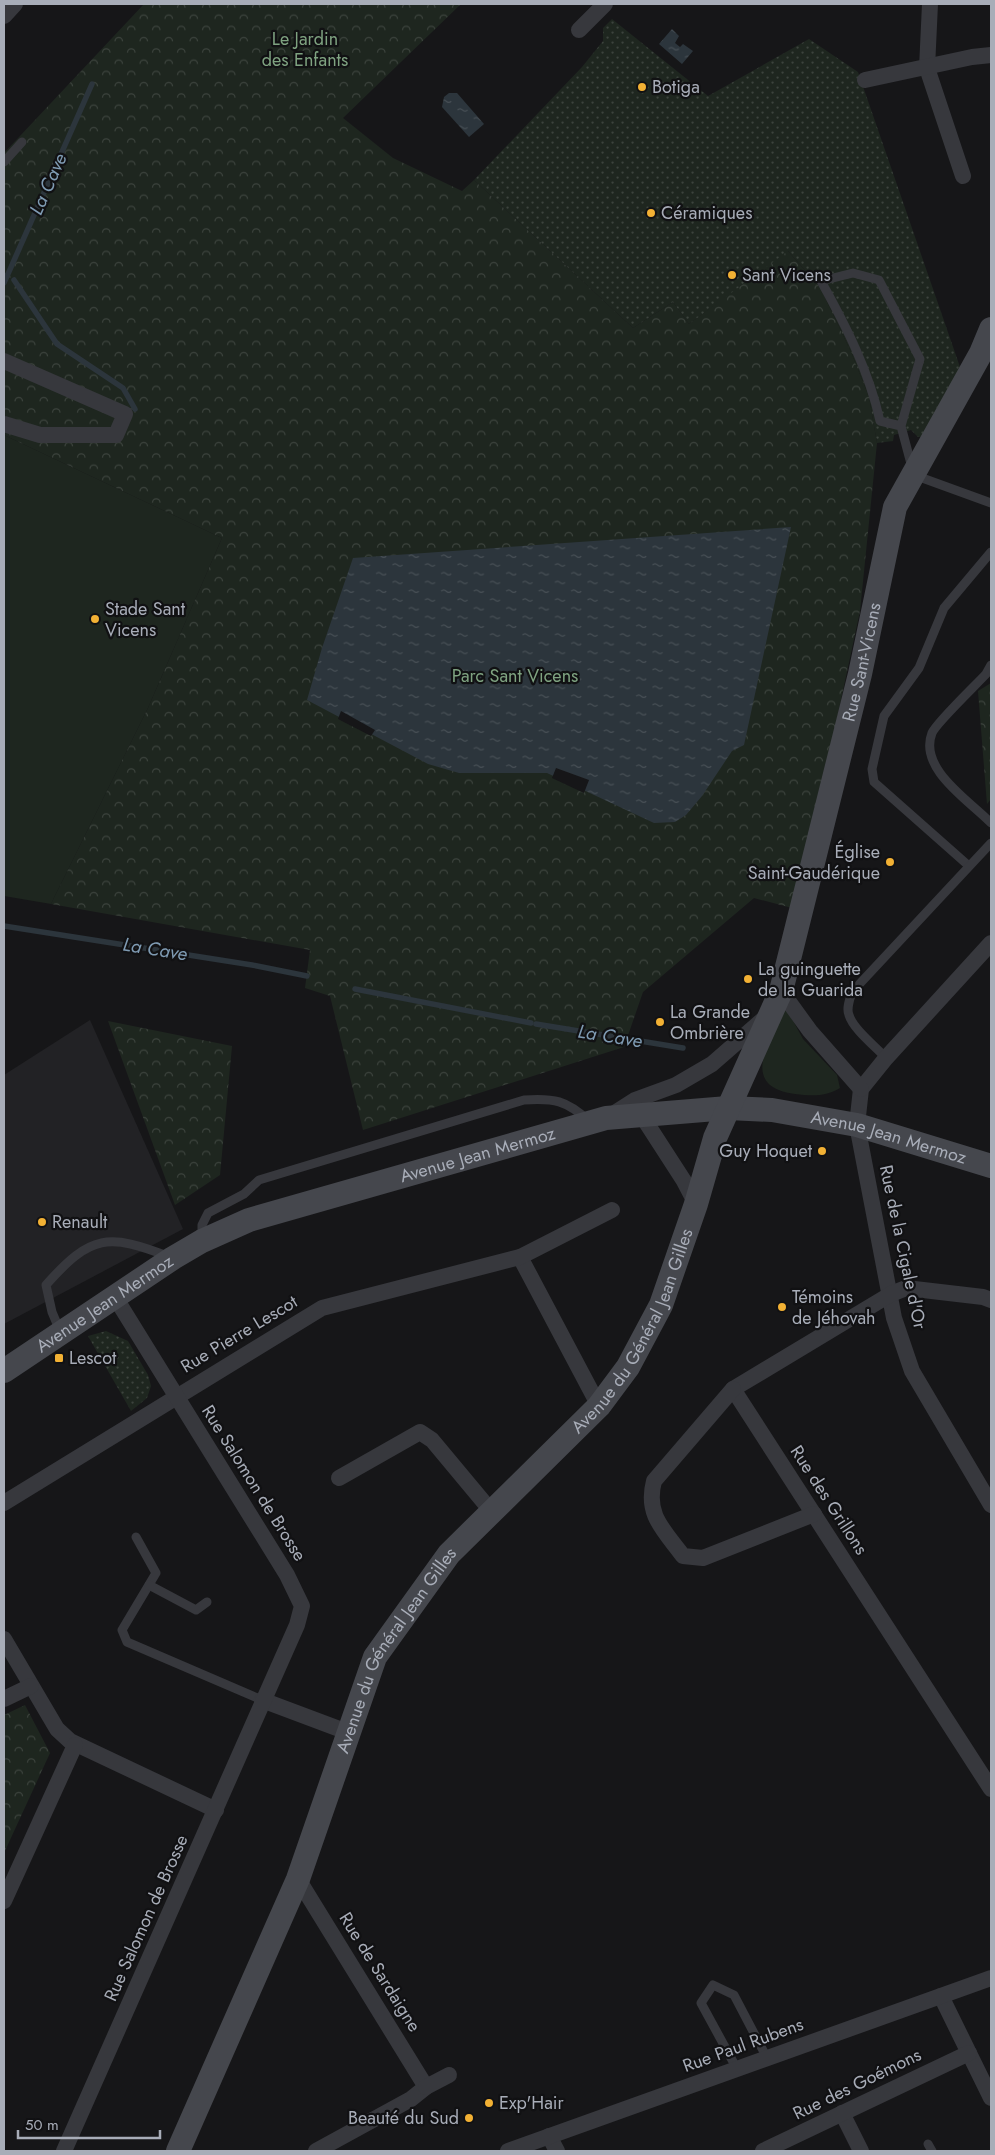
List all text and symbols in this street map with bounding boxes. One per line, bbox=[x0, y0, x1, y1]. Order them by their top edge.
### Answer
park label: Le Jardin des Enfants bbox=[262, 26, 348, 73]
place label: Botiga bbox=[652, 74, 700, 100]
marker: Botiga bbox=[636, 81, 648, 93]
water label: La Cave bbox=[22, 148, 74, 219]
place label: Céramiques bbox=[661, 200, 752, 226]
marker: Céramiques bbox=[645, 207, 657, 219]
place label: Sant Vicens bbox=[742, 262, 831, 288]
marker: Sant Vicens bbox=[726, 269, 738, 281]
place label: Stade Sant Vicens bbox=[105, 596, 186, 643]
street label: Rue Sant-Vicens bbox=[836, 600, 888, 725]
marker: Stade Sant Vicens bbox=[89, 613, 101, 625]
park label: Parc Sant Vicens bbox=[452, 663, 578, 689]
place label: Église Saint-Gaudérique bbox=[748, 839, 880, 886]
marker: Église Saint-Gaudérique bbox=[884, 856, 896, 868]
water label: La Cave bbox=[121, 931, 190, 967]
place label: La guinguette de la Guarida bbox=[758, 956, 863, 1003]
marker: La guinguette de la Guarida bbox=[742, 973, 754, 985]
place label: La Grande Ombrière bbox=[670, 999, 750, 1046]
marker: La Grande Ombrière bbox=[654, 1016, 666, 1028]
water label: La Cave bbox=[576, 1018, 645, 1054]
street label: Avenue Jean Mermoz bbox=[809, 1104, 970, 1171]
street label: Avenue Jean Mermoz bbox=[397, 1120, 559, 1189]
place label: Guy Hoquet bbox=[719, 1138, 813, 1164]
marker: Guy Hoquet bbox=[816, 1145, 828, 1157]
street label: Rue de la Cigale d'Or bbox=[873, 1162, 933, 1332]
place label: Renault bbox=[52, 1209, 108, 1235]
marker: Renault bbox=[36, 1216, 48, 1228]
street label: Avenue du Général Jean Gilles bbox=[565, 1225, 700, 1440]
street label: Avenue Jean Mermoz bbox=[31, 1248, 179, 1359]
place label: Témoins de Jéhovah bbox=[792, 1284, 876, 1331]
street label: Rue Pierre Lescot bbox=[176, 1288, 303, 1379]
marker: Témoins de Jéhovah bbox=[776, 1301, 788, 1313]
place label: Lescot bbox=[69, 1345, 117, 1371]
marker: Lescot bbox=[53, 1352, 65, 1364]
street label: Rue Salomon de Brosse bbox=[195, 1400, 313, 1566]
street label: Rue des Grillons bbox=[784, 1440, 874, 1560]
street label: Avenue du Général Jean Gilles bbox=[330, 1541, 462, 1757]
street label: Rue Salomon de Brosse bbox=[98, 1831, 194, 2005]
street label: Rue de Sardaigne bbox=[333, 1907, 427, 2037]
street label: Rue Paul Rubens bbox=[679, 2011, 807, 2079]
street label: Rue des Goémons bbox=[788, 2042, 926, 2126]
place label: Exp'Hair bbox=[499, 2090, 565, 2116]
marker: Exp'Hair bbox=[483, 2097, 495, 2109]
place label: Beauté du Sud bbox=[348, 2105, 459, 2131]
scale bar bbox=[18, 2108, 160, 2140]
marker: Beauté du Sud bbox=[463, 2112, 475, 2124]
text: 50 m bbox=[25, 2114, 59, 2136]

